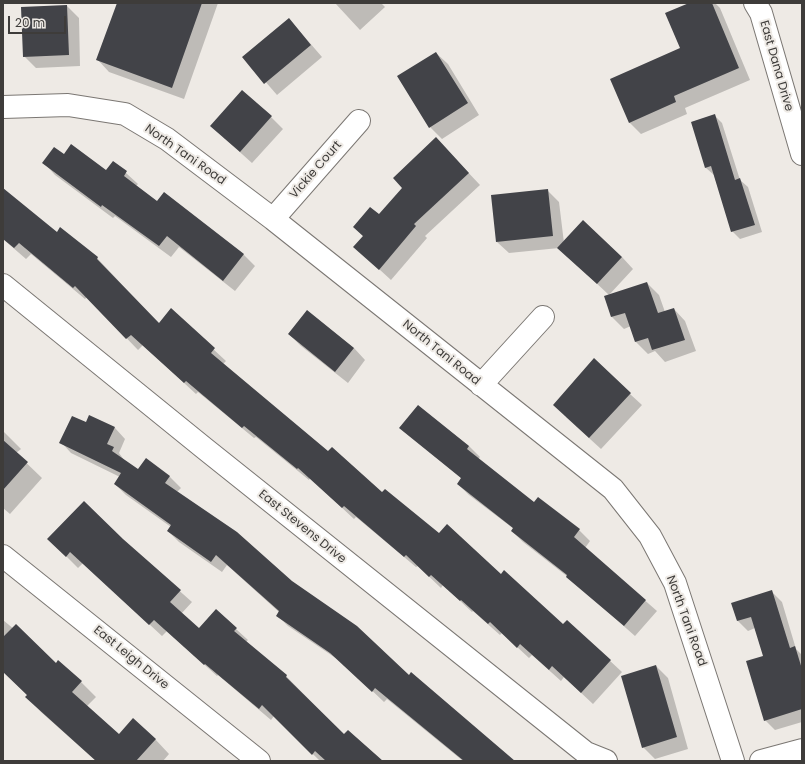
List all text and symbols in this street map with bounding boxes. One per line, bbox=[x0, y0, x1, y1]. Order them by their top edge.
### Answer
scale bar bbox=[10, 8, 68, 34]
text: 20 m bbox=[15, 14, 45, 31]
street label: East Dana Drive bbox=[756, 19, 796, 113]
street label: North Tani Road bbox=[142, 122, 228, 188]
street label: Vickie Court bbox=[287, 138, 345, 202]
street label: North Tani Road bbox=[399, 317, 483, 389]
street label: East Stevens Drive bbox=[255, 487, 349, 567]
street label: North Tani Road bbox=[663, 574, 709, 668]
street label: East Leigh Drive bbox=[90, 623, 172, 693]

